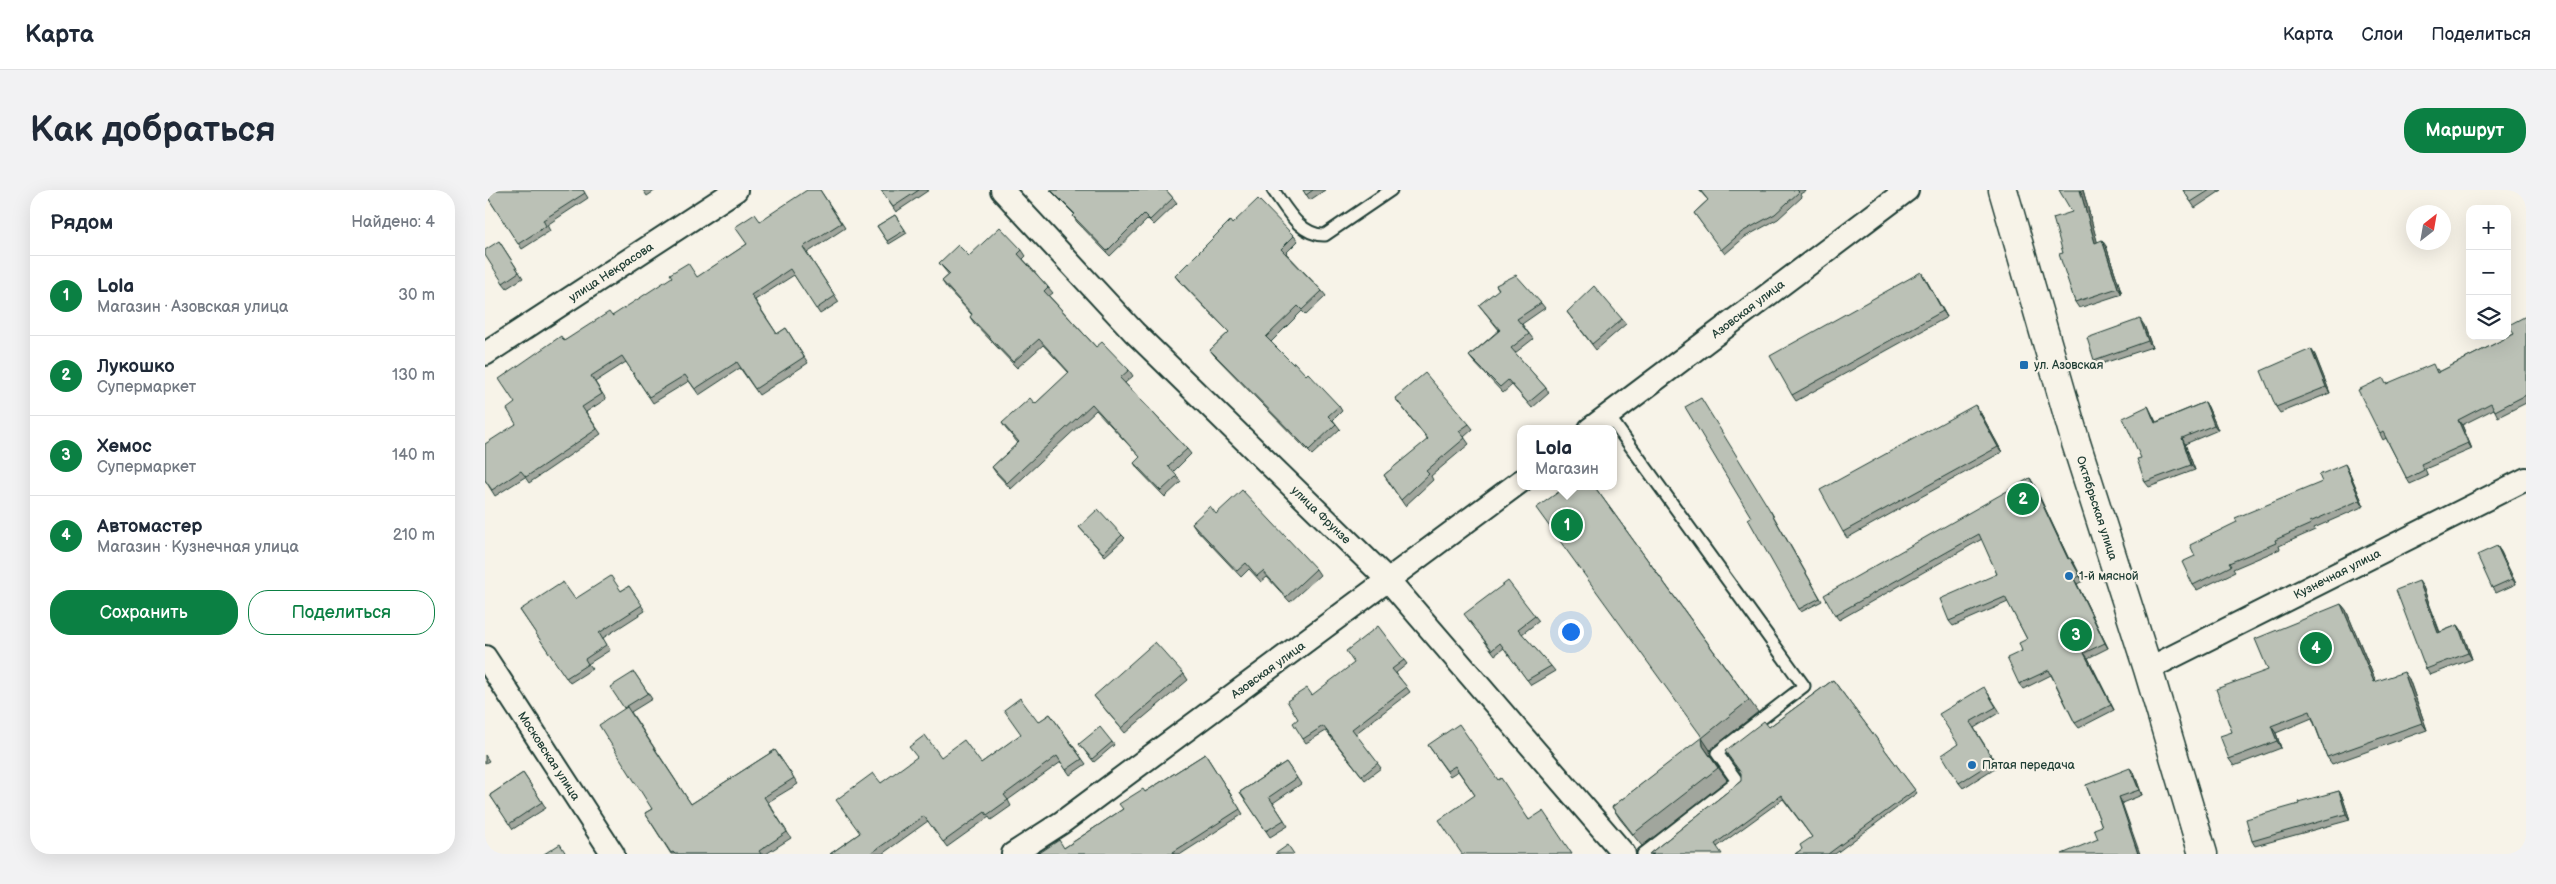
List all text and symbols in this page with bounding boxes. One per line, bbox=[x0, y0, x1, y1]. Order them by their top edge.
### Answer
text: Карта bbox=[25, 20, 94, 49]
text: Карта bbox=[2283, 24, 2333, 45]
text: Слои bbox=[2361, 24, 2403, 45]
text: Поделиться bbox=[2431, 24, 2531, 45]
button: Маршрут bbox=[2404, 108, 2526, 153]
text: Как добраться bbox=[30, 109, 276, 152]
north arrow bbox=[2406, 205, 2451, 250]
map controls bbox=[2466, 205, 2511, 340]
button: + bbox=[2466, 205, 2511, 250]
text: Рядом bbox=[50, 210, 113, 235]
text: Найдено: 4 bbox=[351, 213, 435, 232]
street label: улица Некрасова bbox=[566, 239, 656, 305]
button: − bbox=[2466, 250, 2511, 295]
text: Lola bbox=[97, 275, 134, 298]
street label: Азовская улица bbox=[1708, 277, 1788, 342]
text: 1 bbox=[63, 286, 69, 305]
text: 30 m bbox=[398, 286, 435, 305]
button: layers bbox=[2466, 295, 2511, 340]
text: Магазин · Азовская улица bbox=[97, 298, 288, 317]
text: Лукошко bbox=[97, 355, 175, 378]
place label: ул. Азовская bbox=[2034, 358, 2104, 373]
marker: ул. Азовская bbox=[2018, 359, 2030, 371]
text: 2 bbox=[61, 366, 71, 385]
text: 130 m bbox=[392, 366, 435, 385]
text: Супермаркет bbox=[97, 378, 196, 397]
popup bbox=[1517, 425, 1617, 490]
text: Хемос bbox=[97, 435, 152, 458]
text: Lola bbox=[1535, 437, 1572, 460]
text: 3 bbox=[61, 446, 71, 465]
text: 140 m bbox=[392, 446, 435, 465]
street label: Октябрьская улица bbox=[2073, 454, 2120, 562]
text: Супермаркет bbox=[97, 458, 196, 477]
text: Магазин bbox=[1535, 460, 1599, 479]
pin: 2 bbox=[2007, 480, 2039, 518]
street label: улица Фрунзе bbox=[1288, 483, 1354, 548]
pin: 1 bbox=[1551, 506, 1583, 544]
text: Автомастер bbox=[97, 515, 203, 538]
text: 4 bbox=[61, 526, 71, 545]
text: 210 m bbox=[393, 526, 435, 545]
text: Магазин · Кузнечная улица bbox=[97, 538, 299, 557]
street label: Кузнечная улица bbox=[2291, 546, 2383, 603]
place label: 1-й мясной bbox=[2079, 569, 2139, 584]
marker: 1-й мясной bbox=[2063, 570, 2075, 582]
button: Сохранить bbox=[50, 590, 238, 635]
button: Поделиться bbox=[248, 590, 435, 635]
pin: 3 bbox=[2060, 616, 2092, 654]
your location bbox=[1558, 619, 1584, 645]
pin: 4 bbox=[2300, 629, 2332, 667]
street label: Азовская улица bbox=[1228, 639, 1308, 703]
street label: Московская улица bbox=[514, 709, 583, 804]
place label: Пятая передача bbox=[1982, 758, 2075, 773]
marker: Пятая передача bbox=[1966, 759, 1978, 771]

